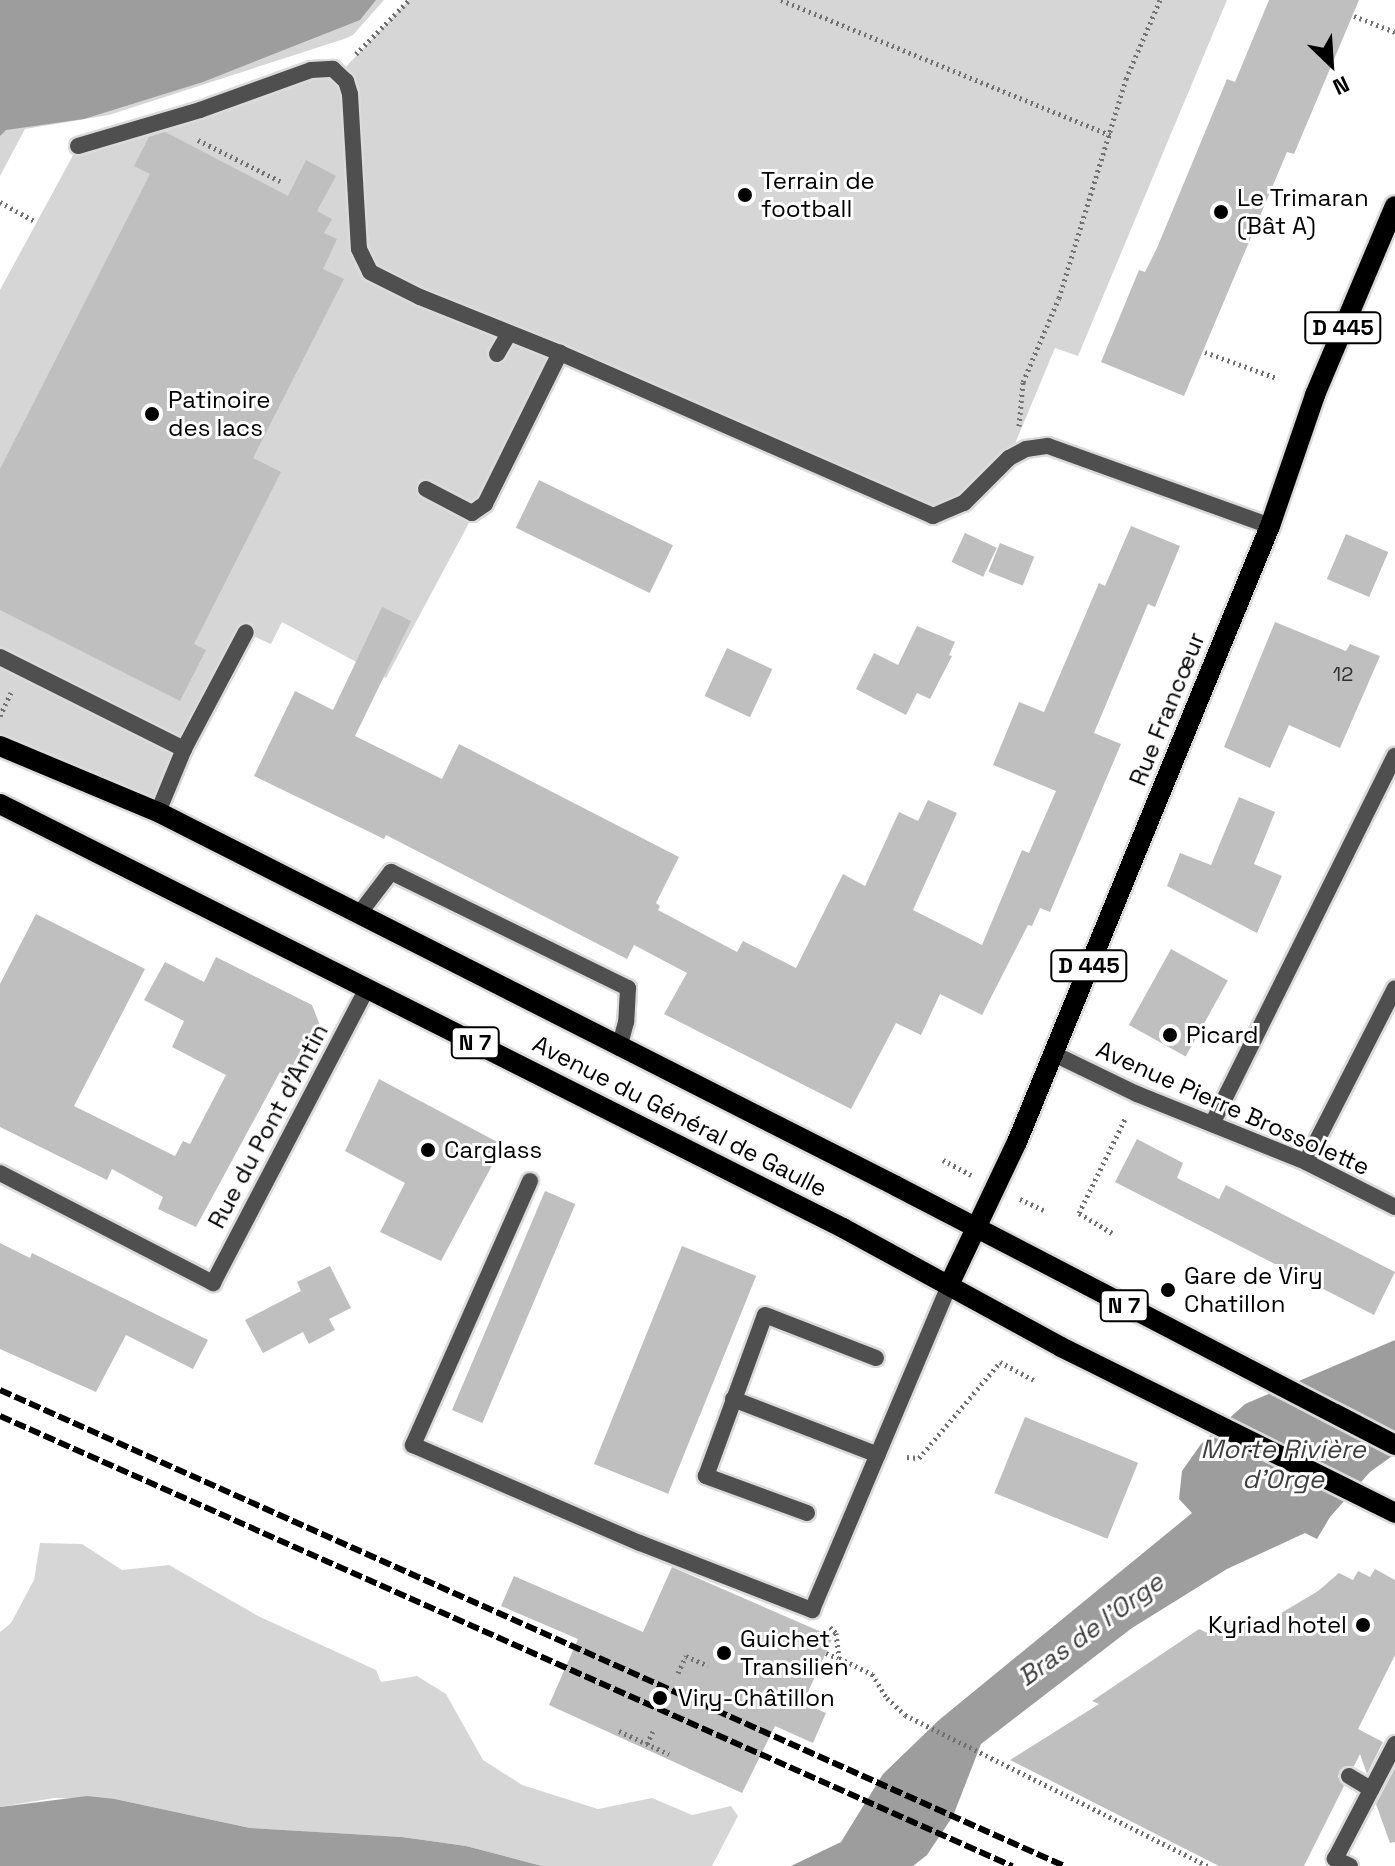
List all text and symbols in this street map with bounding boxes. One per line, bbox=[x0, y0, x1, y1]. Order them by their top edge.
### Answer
north arrow bbox=[1291, 24, 1371, 104]
text: N bbox=[1329, 70, 1354, 102]
place label: Terrain de football bbox=[761, 167, 875, 223]
place label: Le Trimaran (Bât A) bbox=[1237, 184, 1369, 240]
marker: Terrain de football bbox=[736, 186, 754, 204]
marker: Le Trimaran (Bât A) bbox=[1212, 203, 1230, 221]
road number: D 445 bbox=[1303, 310, 1383, 346]
place label: Patinoire des lacs bbox=[168, 386, 270, 442]
marker: Patinoire des lacs bbox=[143, 405, 161, 423]
street label: Rue Francœur bbox=[1123, 628, 1211, 790]
house number: 12 bbox=[1333, 662, 1353, 686]
road number: D 445 bbox=[1049, 948, 1129, 984]
street label: Rue du Pont d'Antin bbox=[202, 1019, 334, 1233]
place label: Picard bbox=[1186, 1021, 1259, 1049]
road number: N 7 bbox=[449, 1025, 501, 1061]
marker: Picard bbox=[1161, 1026, 1179, 1044]
street label: Avenue du Général de Gaulle bbox=[528, 1029, 832, 1203]
street label: Avenue Pierre Brossolette bbox=[1092, 1035, 1374, 1181]
place label: Carglass bbox=[444, 1136, 542, 1164]
marker: Carglass bbox=[419, 1141, 437, 1159]
place label: Gare de Viry Chatillon bbox=[1184, 1262, 1323, 1318]
marker: Gare de Viry Chatillon bbox=[1159, 1281, 1177, 1299]
road number: N 7 bbox=[1098, 1288, 1150, 1324]
water label: Morte Rivière d'Orge bbox=[1200, 1434, 1366, 1496]
water label: Bras de l'Orge bbox=[1012, 1567, 1170, 1693]
place label: Kyriad hotel bbox=[1208, 1611, 1347, 1639]
marker: Kyriad hotel bbox=[1354, 1616, 1372, 1634]
place label: Guichet Transilien bbox=[740, 1625, 849, 1681]
marker: Guichet Transilien bbox=[715, 1644, 733, 1662]
place label: Viry-Châtillon bbox=[678, 1684, 835, 1712]
marker: Viry-Châtillon bbox=[649, 1687, 671, 1709]

